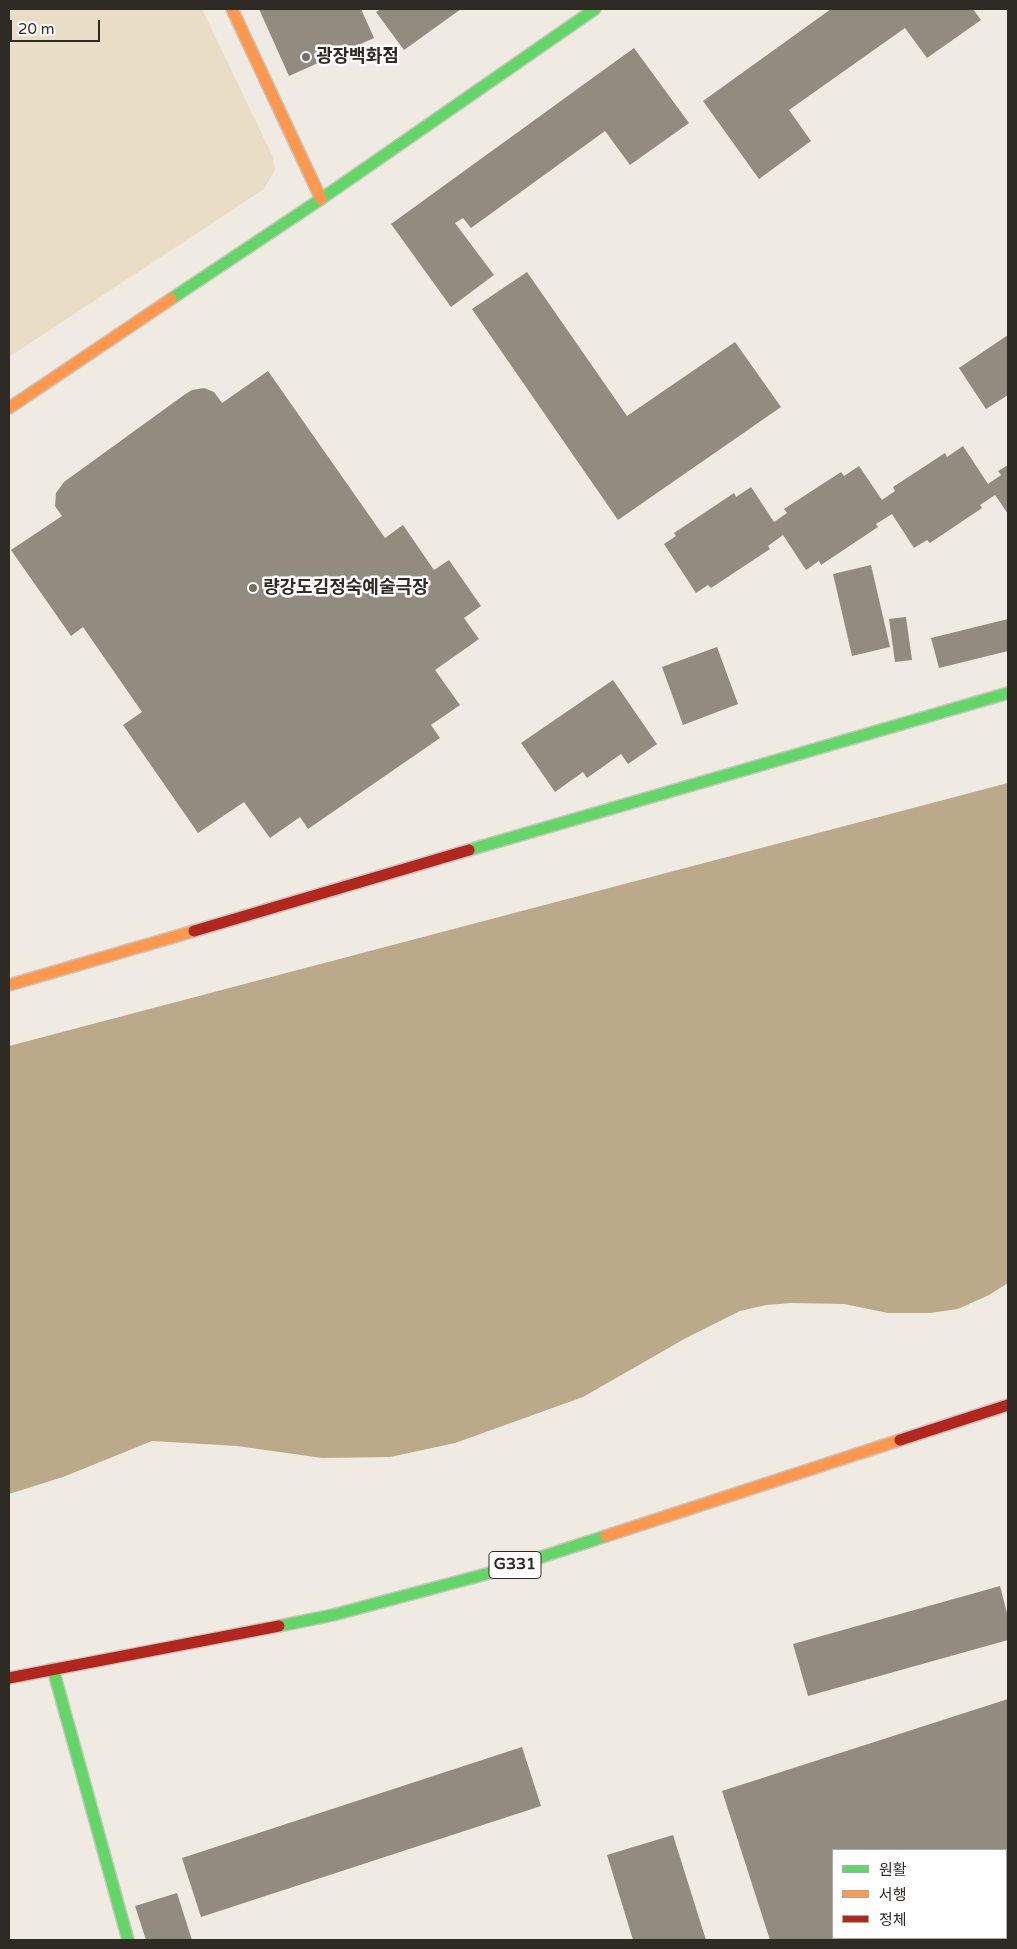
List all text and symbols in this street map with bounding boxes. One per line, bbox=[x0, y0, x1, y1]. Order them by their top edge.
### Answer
scale bar bbox=[12, 10, 102, 42]
text: 20 m bbox=[18, 20, 55, 38]
place label: 광장백화점 bbox=[316, 46, 399, 68]
marker: 광장백화점 bbox=[300, 51, 312, 63]
place label: 량강도김정숙예술극장 bbox=[263, 577, 429, 599]
marker: 량강도김정숙예술극장 bbox=[247, 582, 259, 594]
road number: G331 bbox=[489, 1552, 541, 1578]
legend bbox=[832, 1849, 1007, 1939]
text: 원활 bbox=[879, 1861, 907, 1879]
text: 서행 bbox=[879, 1886, 907, 1904]
text: 정체 bbox=[879, 1911, 907, 1929]

